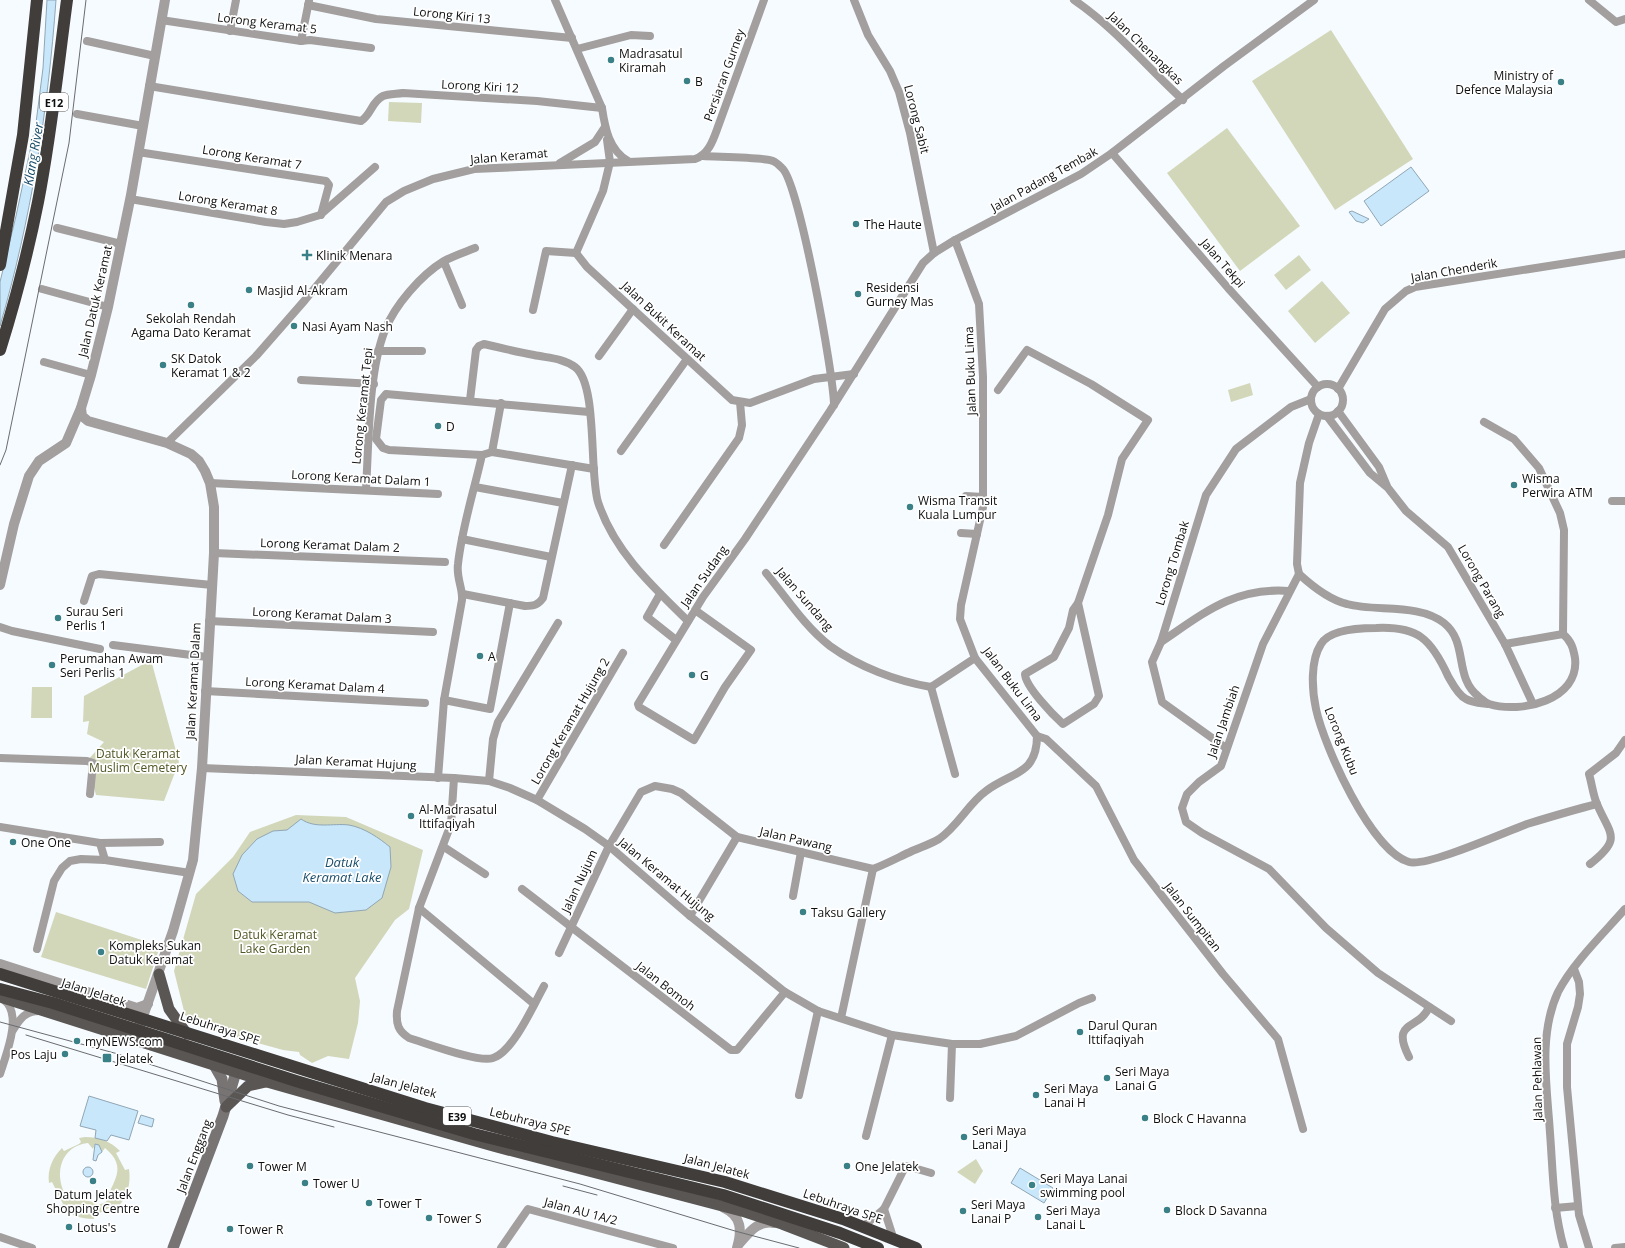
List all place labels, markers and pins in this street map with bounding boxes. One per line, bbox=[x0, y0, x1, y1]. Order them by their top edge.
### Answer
place label: Madrasatul Kiramah bbox=[619, 45, 682, 76]
marker: Madrasatul Kiramah bbox=[606, 55, 616, 65]
place label: Ministry of Defence Malaysia bbox=[1455, 67, 1554, 98]
place label: B bbox=[695, 73, 703, 90]
marker: B bbox=[682, 76, 692, 86]
marker: Ministry of Defence Malaysia bbox=[1556, 77, 1566, 87]
place label: The Haute bbox=[864, 216, 922, 233]
marker: The Haute bbox=[851, 219, 861, 229]
place label: Klinik Menara bbox=[316, 247, 392, 264]
marker: Klinik Menara bbox=[301, 249, 313, 261]
place label: Residensi Gurney Mas bbox=[866, 279, 934, 310]
place label: Masjid Al-Akram bbox=[257, 282, 348, 299]
marker: Masjid Al-Akram bbox=[244, 285, 254, 295]
marker: Residensi Gurney Mas bbox=[853, 289, 863, 299]
marker: Sekolah Rendah Agama Dato Keramat bbox=[186, 300, 196, 310]
place label: Sekolah Rendah Agama Dato Keramat bbox=[131, 310, 251, 341]
place label: Nasi Ayam Nash bbox=[302, 318, 393, 335]
marker: Nasi Ayam Nash bbox=[289, 321, 299, 331]
place label: SK Datok Keramat 1 & 2 bbox=[171, 350, 251, 381]
marker: SK Datok Keramat 1 & 2 bbox=[158, 360, 168, 370]
place label: D bbox=[446, 418, 455, 435]
marker: D bbox=[433, 421, 443, 431]
place label: Wisma Perwira ATM bbox=[1522, 470, 1593, 501]
marker: Wisma Perwira ATM bbox=[1509, 480, 1519, 490]
place label: Wisma Transit Kuala Lumpur bbox=[918, 492, 997, 523]
marker: Wisma Transit Kuala Lumpur bbox=[905, 502, 915, 512]
place label: Surau Seri Perlis 1 bbox=[66, 603, 123, 634]
marker: Surau Seri Perlis 1 bbox=[53, 613, 63, 623]
place label: A bbox=[488, 648, 496, 665]
place label: Perumahan Awam Seri Perlis 1 bbox=[60, 650, 163, 681]
marker: A bbox=[475, 651, 485, 661]
marker: Perumahan Awam Seri Perlis 1 bbox=[47, 660, 57, 670]
place label: G bbox=[700, 667, 709, 684]
marker: G bbox=[687, 670, 697, 680]
place label: Al-Madrasatul Ittifaqiyah bbox=[419, 801, 497, 832]
marker: Al-Madrasatul Ittifaqiyah bbox=[406, 811, 416, 821]
place label: One One bbox=[21, 834, 71, 851]
marker: One One bbox=[8, 837, 18, 847]
place label: Taksu Gallery bbox=[811, 904, 887, 921]
marker: Taksu Gallery bbox=[798, 907, 808, 917]
place label: Kompleks Sukan Datuk Keramat bbox=[109, 937, 201, 968]
marker: Kompleks Sukan Datuk Keramat bbox=[96, 947, 106, 957]
place label: Darul Quran Ittifaqiyah bbox=[1088, 1017, 1157, 1048]
marker: Darul Quran Ittifaqiyah bbox=[1075, 1027, 1085, 1037]
place label: myNEWS.com bbox=[85, 1033, 163, 1050]
marker: myNEWS.com bbox=[72, 1036, 82, 1046]
place label: Pos Laju bbox=[10, 1046, 57, 1063]
marker: Pos Laju bbox=[60, 1049, 70, 1059]
place label: Jelatek bbox=[115, 1050, 154, 1067]
marker: Jelatek bbox=[101, 1052, 113, 1064]
place label: Seri Maya Lanai G bbox=[1115, 1063, 1170, 1094]
marker: Seri Maya Lanai G bbox=[1102, 1073, 1112, 1083]
place label: Seri Maya Lanai H bbox=[1044, 1080, 1099, 1111]
marker: Seri Maya Lanai H bbox=[1031, 1090, 1041, 1100]
place label: Block C Havanna bbox=[1153, 1110, 1246, 1127]
marker: Block C Havanna bbox=[1140, 1113, 1150, 1123]
place label: Seri Maya Lanai J bbox=[972, 1122, 1027, 1153]
marker: Seri Maya Lanai J bbox=[959, 1132, 969, 1142]
place label: Tower M bbox=[258, 1158, 307, 1175]
place label: One Jelatek bbox=[855, 1158, 919, 1175]
marker: Tower M bbox=[245, 1161, 255, 1171]
marker: One Jelatek bbox=[842, 1161, 852, 1171]
place label: Seri Maya Lanai swimming pool bbox=[1040, 1170, 1128, 1201]
place label: Tower U bbox=[313, 1175, 360, 1192]
marker: Datum Jelatek Shopping Centre bbox=[88, 1176, 98, 1186]
marker: Tower U bbox=[300, 1178, 310, 1188]
marker: Seri Maya Lanai swimming pool bbox=[1027, 1180, 1037, 1190]
place label: Datum Jelatek Shopping Centre bbox=[46, 1186, 140, 1217]
place label: Tower T bbox=[377, 1195, 422, 1212]
place label: Seri Maya Lanai P bbox=[971, 1196, 1026, 1227]
marker: Tower T bbox=[364, 1198, 374, 1208]
place label: Seri Maya Lanai L bbox=[1046, 1202, 1101, 1233]
place label: Block D Savanna bbox=[1175, 1202, 1267, 1219]
marker: Block D Savanna bbox=[1162, 1205, 1172, 1215]
marker: Seri Maya Lanai P bbox=[958, 1206, 968, 1216]
place label: Tower S bbox=[437, 1210, 481, 1227]
marker: Seri Maya Lanai L bbox=[1033, 1212, 1043, 1222]
marker: Tower S bbox=[424, 1213, 434, 1223]
place label: Lotus's bbox=[77, 1219, 116, 1236]
place label: Tower R bbox=[238, 1221, 284, 1238]
marker: Lotus's bbox=[64, 1222, 74, 1232]
marker: Tower R bbox=[225, 1224, 235, 1234]

